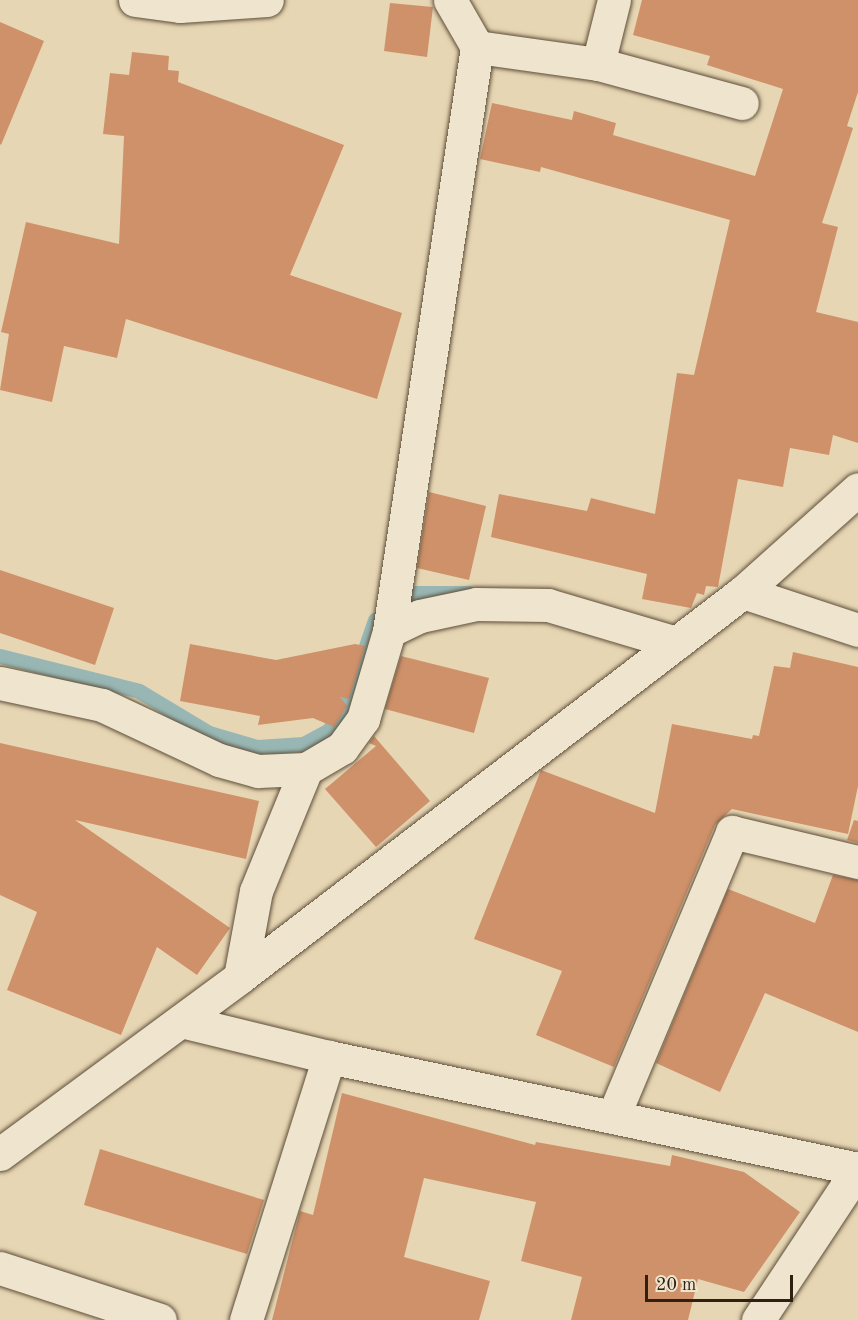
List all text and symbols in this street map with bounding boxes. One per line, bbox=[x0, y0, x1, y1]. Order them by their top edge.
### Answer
scale bar bbox=[648, 1263, 796, 1301]
text: 20 m bbox=[656, 1276, 696, 1294]

